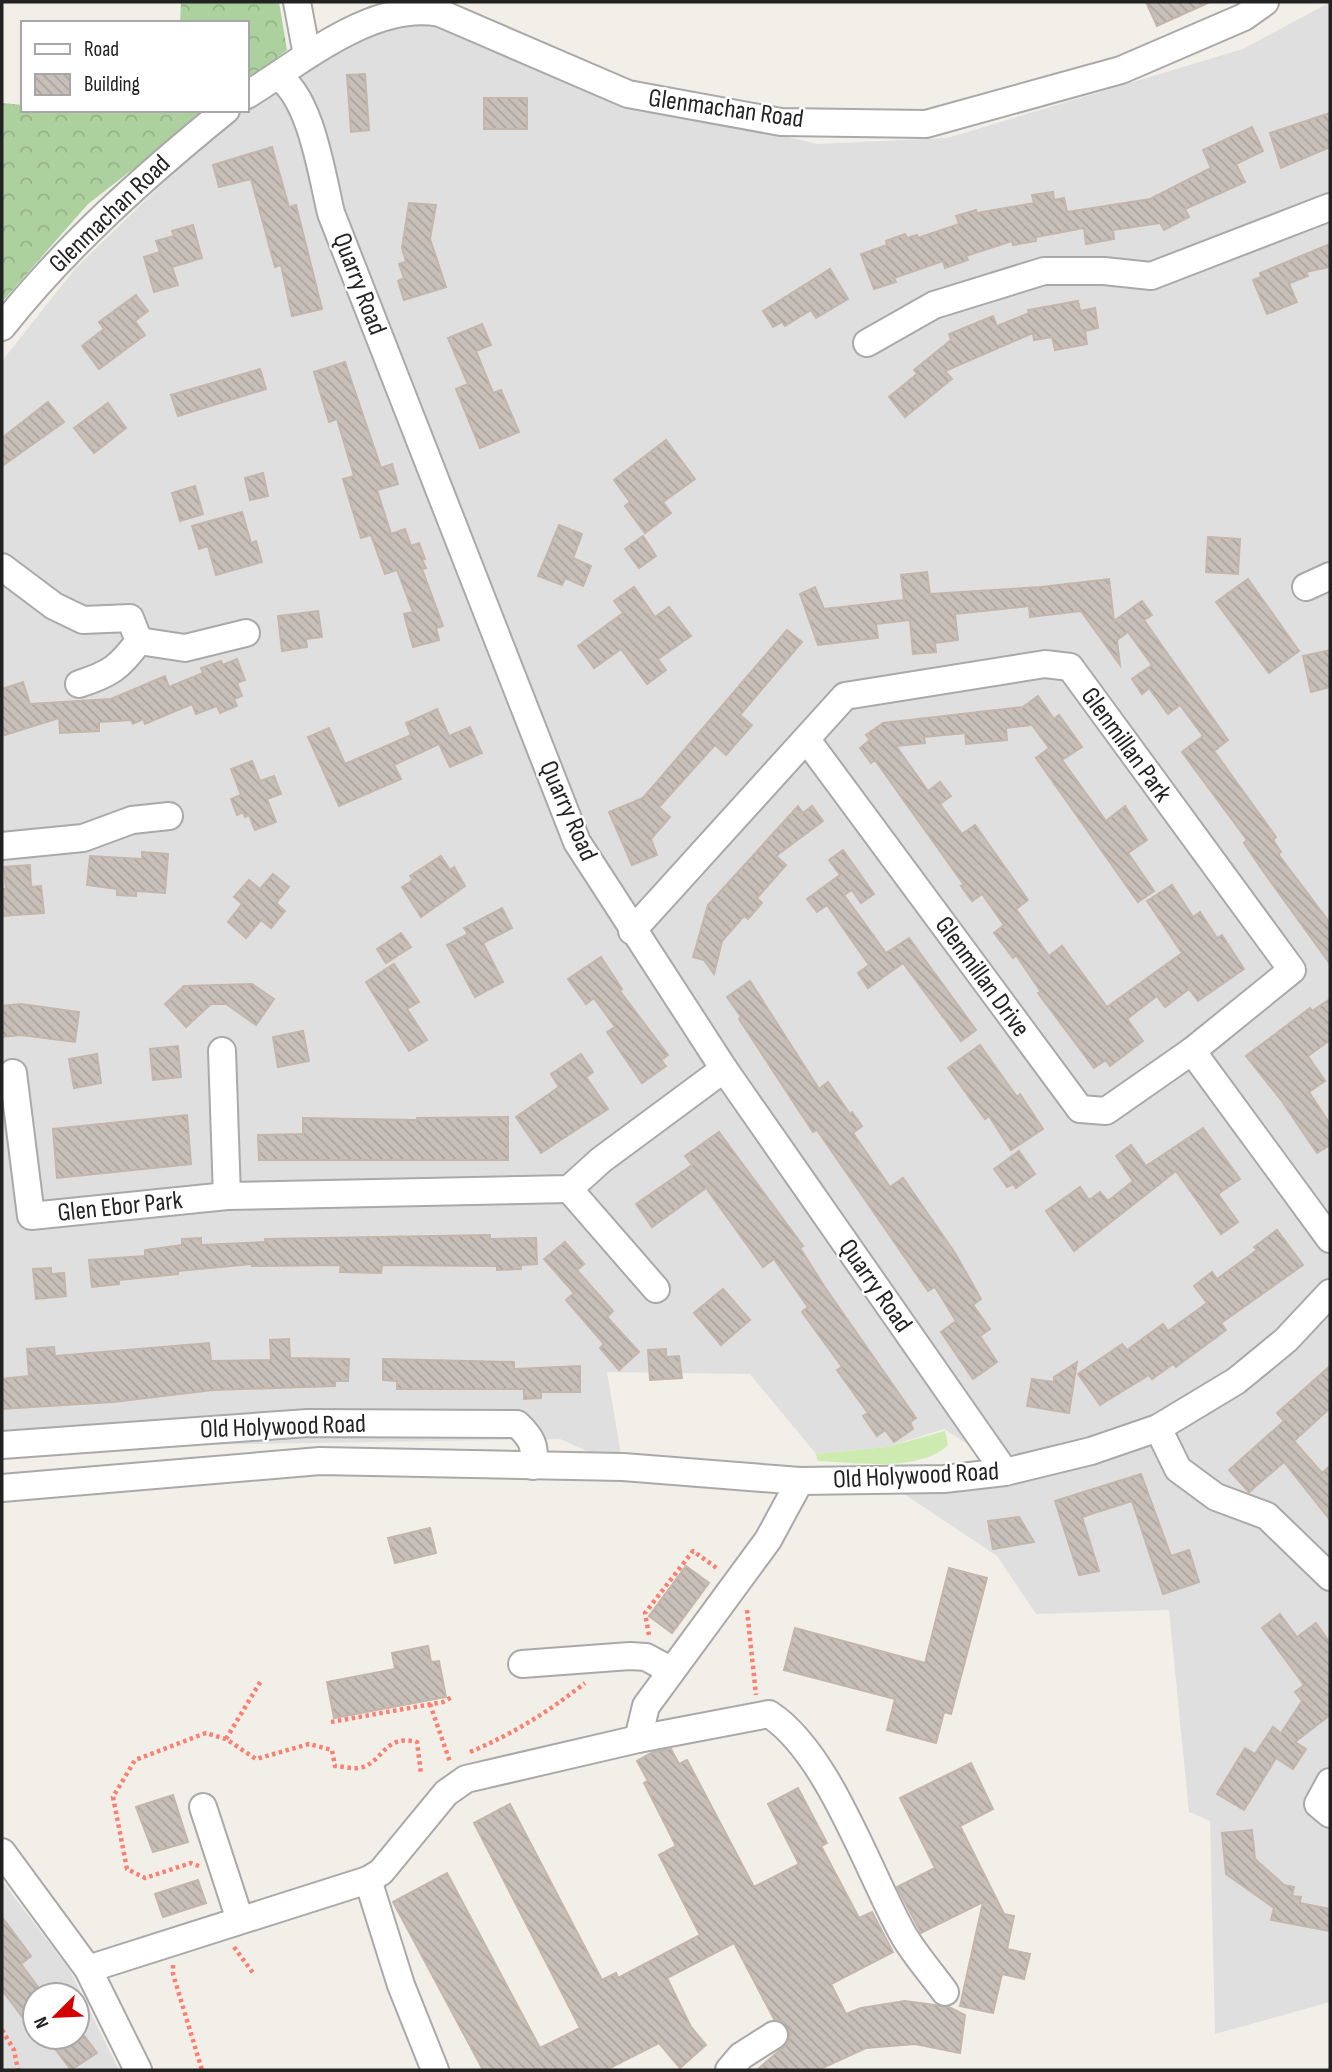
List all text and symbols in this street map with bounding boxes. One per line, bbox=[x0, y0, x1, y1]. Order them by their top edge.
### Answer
legend bbox=[21, 21, 248, 112]
text: Road bbox=[84, 37, 119, 62]
text: Building bbox=[84, 72, 140, 97]
street label: Glenmachan Road bbox=[646, 83, 806, 135]
street label: Glenmachan Road bbox=[43, 149, 177, 279]
street label: Quarry Road bbox=[325, 229, 393, 339]
street label: Glenmillan Park bbox=[1074, 682, 1178, 808]
street label: Quarry Road bbox=[532, 756, 604, 866]
street label: Glenmillan Drive bbox=[928, 911, 1036, 1043]
street label: Glen Ebor Park bbox=[56, 1185, 184, 1229]
street label: Quarry Road bbox=[832, 1234, 918, 1338]
street label: Old Holywood Road bbox=[200, 1409, 366, 1445]
street label: Old Holywood Road bbox=[832, 1456, 1000, 1496]
north arrow bbox=[21, 1981, 91, 2051]
text: N bbox=[29, 2013, 54, 2032]

